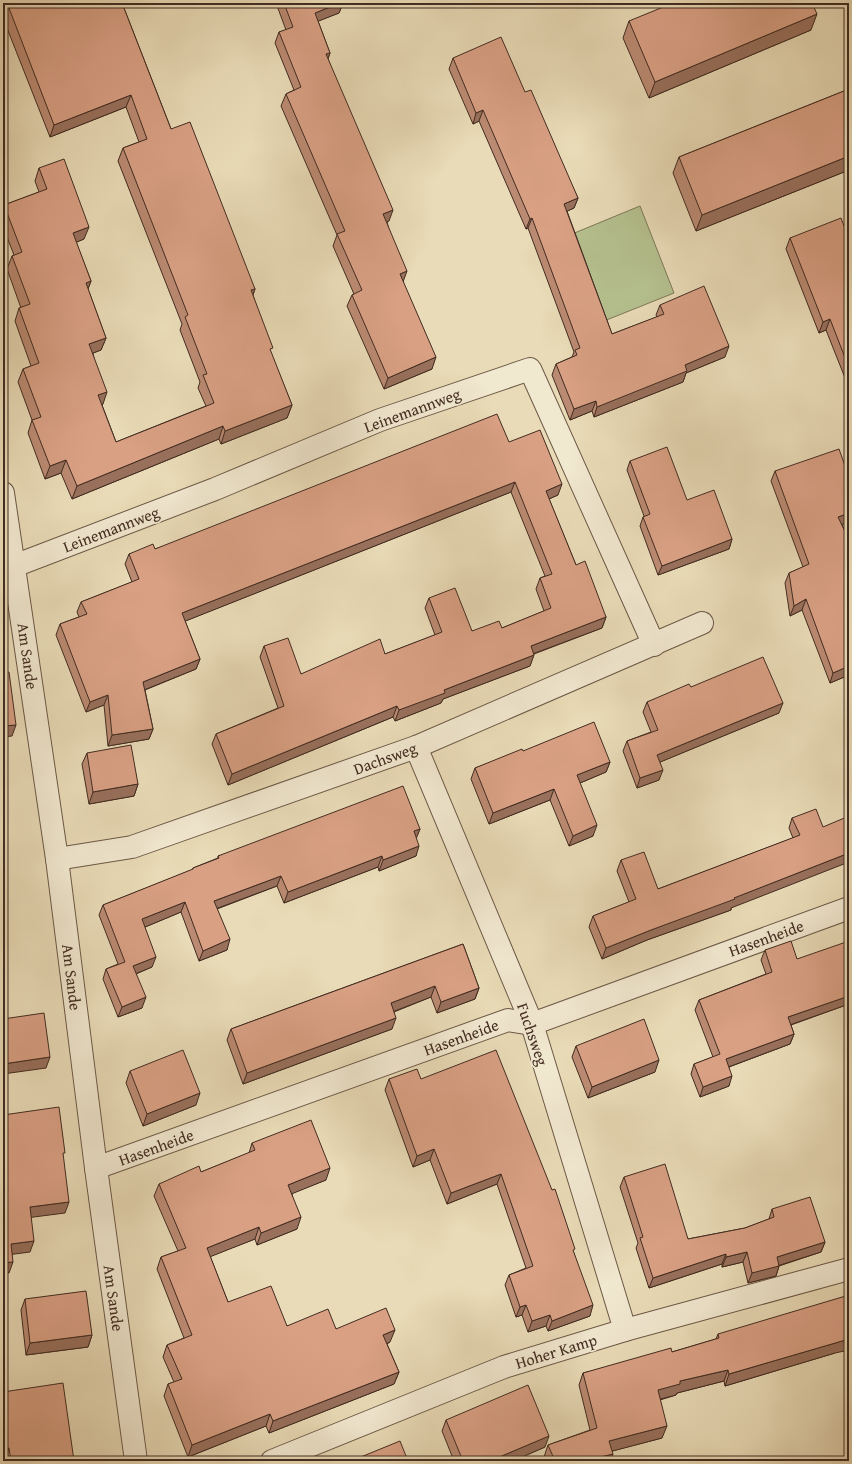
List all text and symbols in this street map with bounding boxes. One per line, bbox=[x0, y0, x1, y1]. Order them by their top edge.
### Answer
street label: Leinemannweg bbox=[360, 381, 464, 439]
street label: Leinemannweg bbox=[59, 500, 163, 558]
street label: Am Sande bbox=[11, 621, 45, 691]
street label: Dachsweg bbox=[350, 735, 420, 781]
street label: Hasenheide bbox=[725, 913, 807, 963]
street label: Am Sande bbox=[56, 942, 88, 1012]
street label: Fuchsweg bbox=[511, 999, 555, 1069]
street label: Hasenheide bbox=[420, 1012, 502, 1062]
street label: Hasenheide bbox=[115, 1122, 197, 1172]
street label: Am Sande bbox=[97, 1263, 131, 1333]
street label: Hoher Kamp bbox=[512, 1327, 600, 1375]

